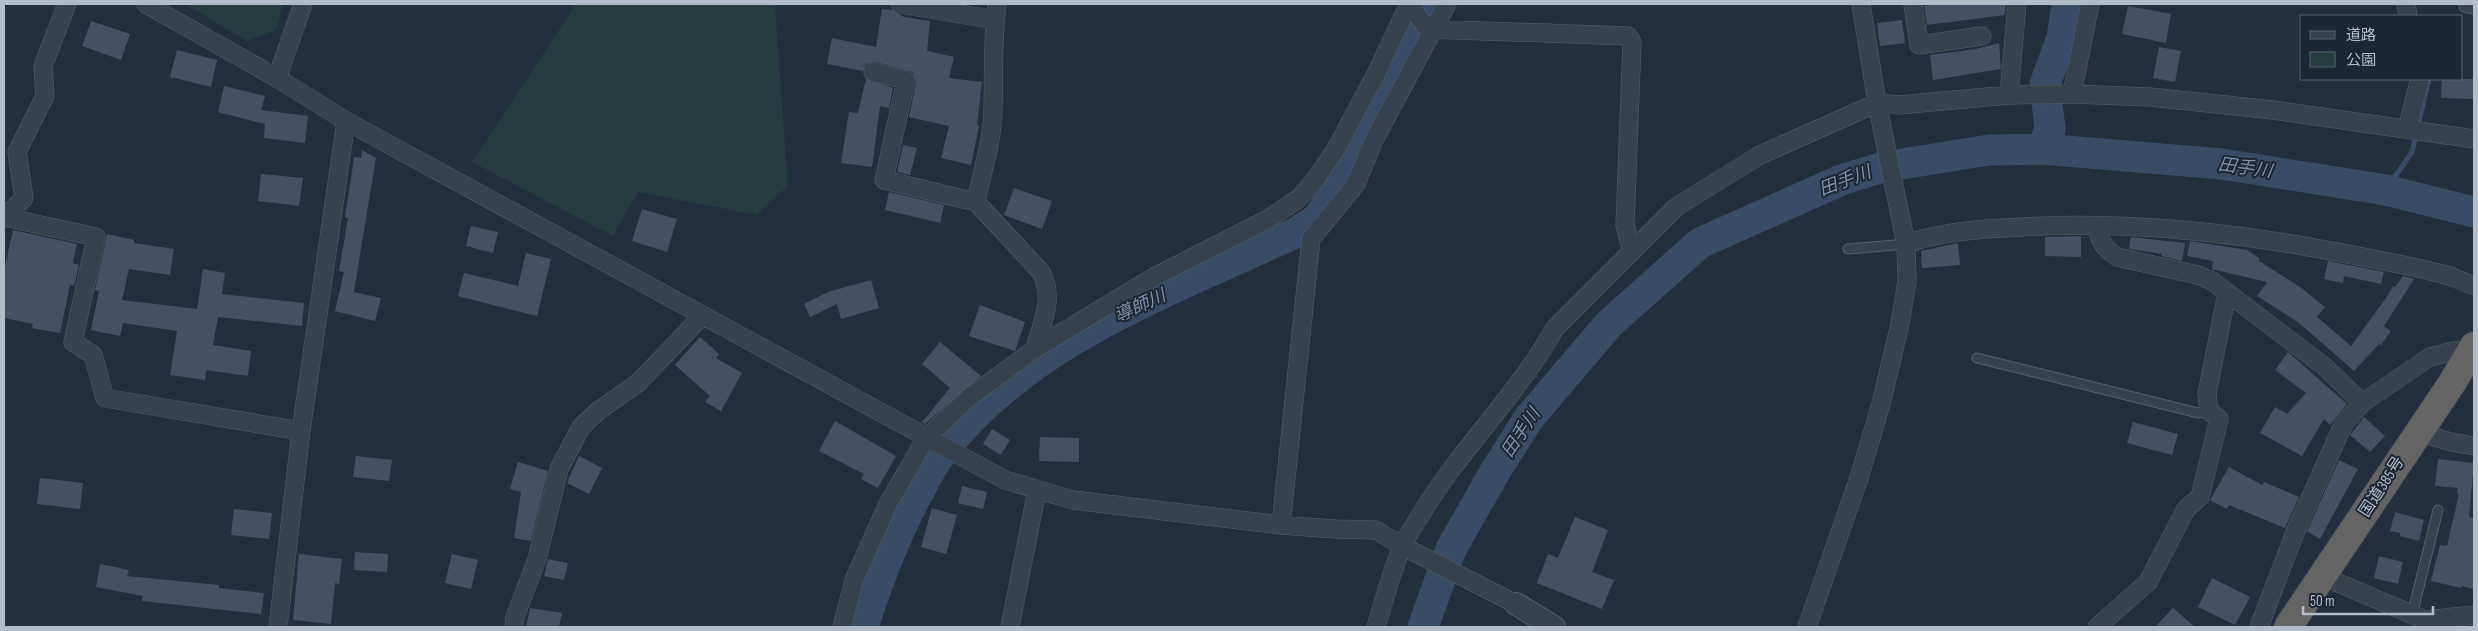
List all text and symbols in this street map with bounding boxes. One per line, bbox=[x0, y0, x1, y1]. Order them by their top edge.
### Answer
legend bbox=[2300, 15, 2463, 80]
text: 道路 bbox=[2346, 26, 2376, 45]
text: 公園 bbox=[2346, 51, 2376, 70]
water label: 田手川 bbox=[2217, 154, 2275, 182]
water label: 田手川 bbox=[1816, 161, 1876, 200]
water label: 導師川 bbox=[1111, 284, 1171, 327]
water label: 田手川 bbox=[1497, 403, 1546, 461]
street label: 国道385号 bbox=[2355, 453, 2409, 521]
scale bar bbox=[2303, 584, 2433, 616]
text: 50 m bbox=[2310, 592, 2335, 611]

